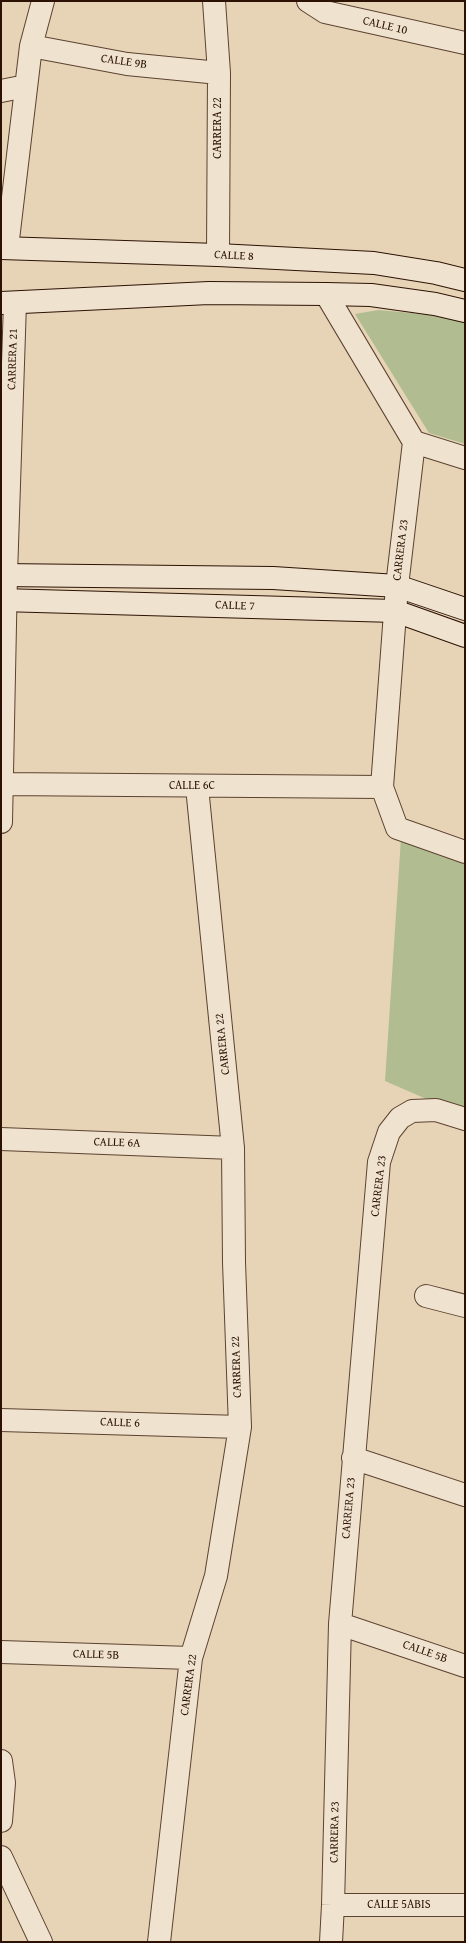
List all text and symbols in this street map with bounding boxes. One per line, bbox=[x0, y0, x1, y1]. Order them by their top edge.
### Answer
street label: CALLE 10 bbox=[361, 14, 409, 38]
street label: CALLE 9B bbox=[100, 52, 148, 72]
street label: CARRERA 22 bbox=[211, 97, 225, 159]
street label: CALLE 8 bbox=[214, 248, 254, 264]
street label: CARRERA 21 bbox=[5, 328, 21, 390]
street label: CARRERA 23 bbox=[390, 518, 412, 582]
street label: CALLE 7 bbox=[215, 598, 255, 614]
street label: CALLE 6C bbox=[169, 779, 215, 793]
street label: CARRERA 22 bbox=[213, 1013, 233, 1075]
street label: CALLE 6A bbox=[93, 1135, 141, 1151]
street label: CARRERA 23 bbox=[368, 1154, 390, 1218]
street label: CARRERA 22 bbox=[229, 1336, 245, 1398]
street label: CALLE 6 bbox=[100, 1415, 140, 1431]
street label: CARRERA 23 bbox=[339, 1477, 359, 1539]
street label: CALLE 5B bbox=[401, 1638, 449, 1666]
street label: CALLE 5B bbox=[73, 1647, 119, 1663]
street label: CARRERA 22 bbox=[178, 1653, 200, 1717]
street label: CARRERA 23 bbox=[327, 1801, 343, 1863]
street label: CALLE 5ABIS bbox=[367, 1898, 431, 1912]

